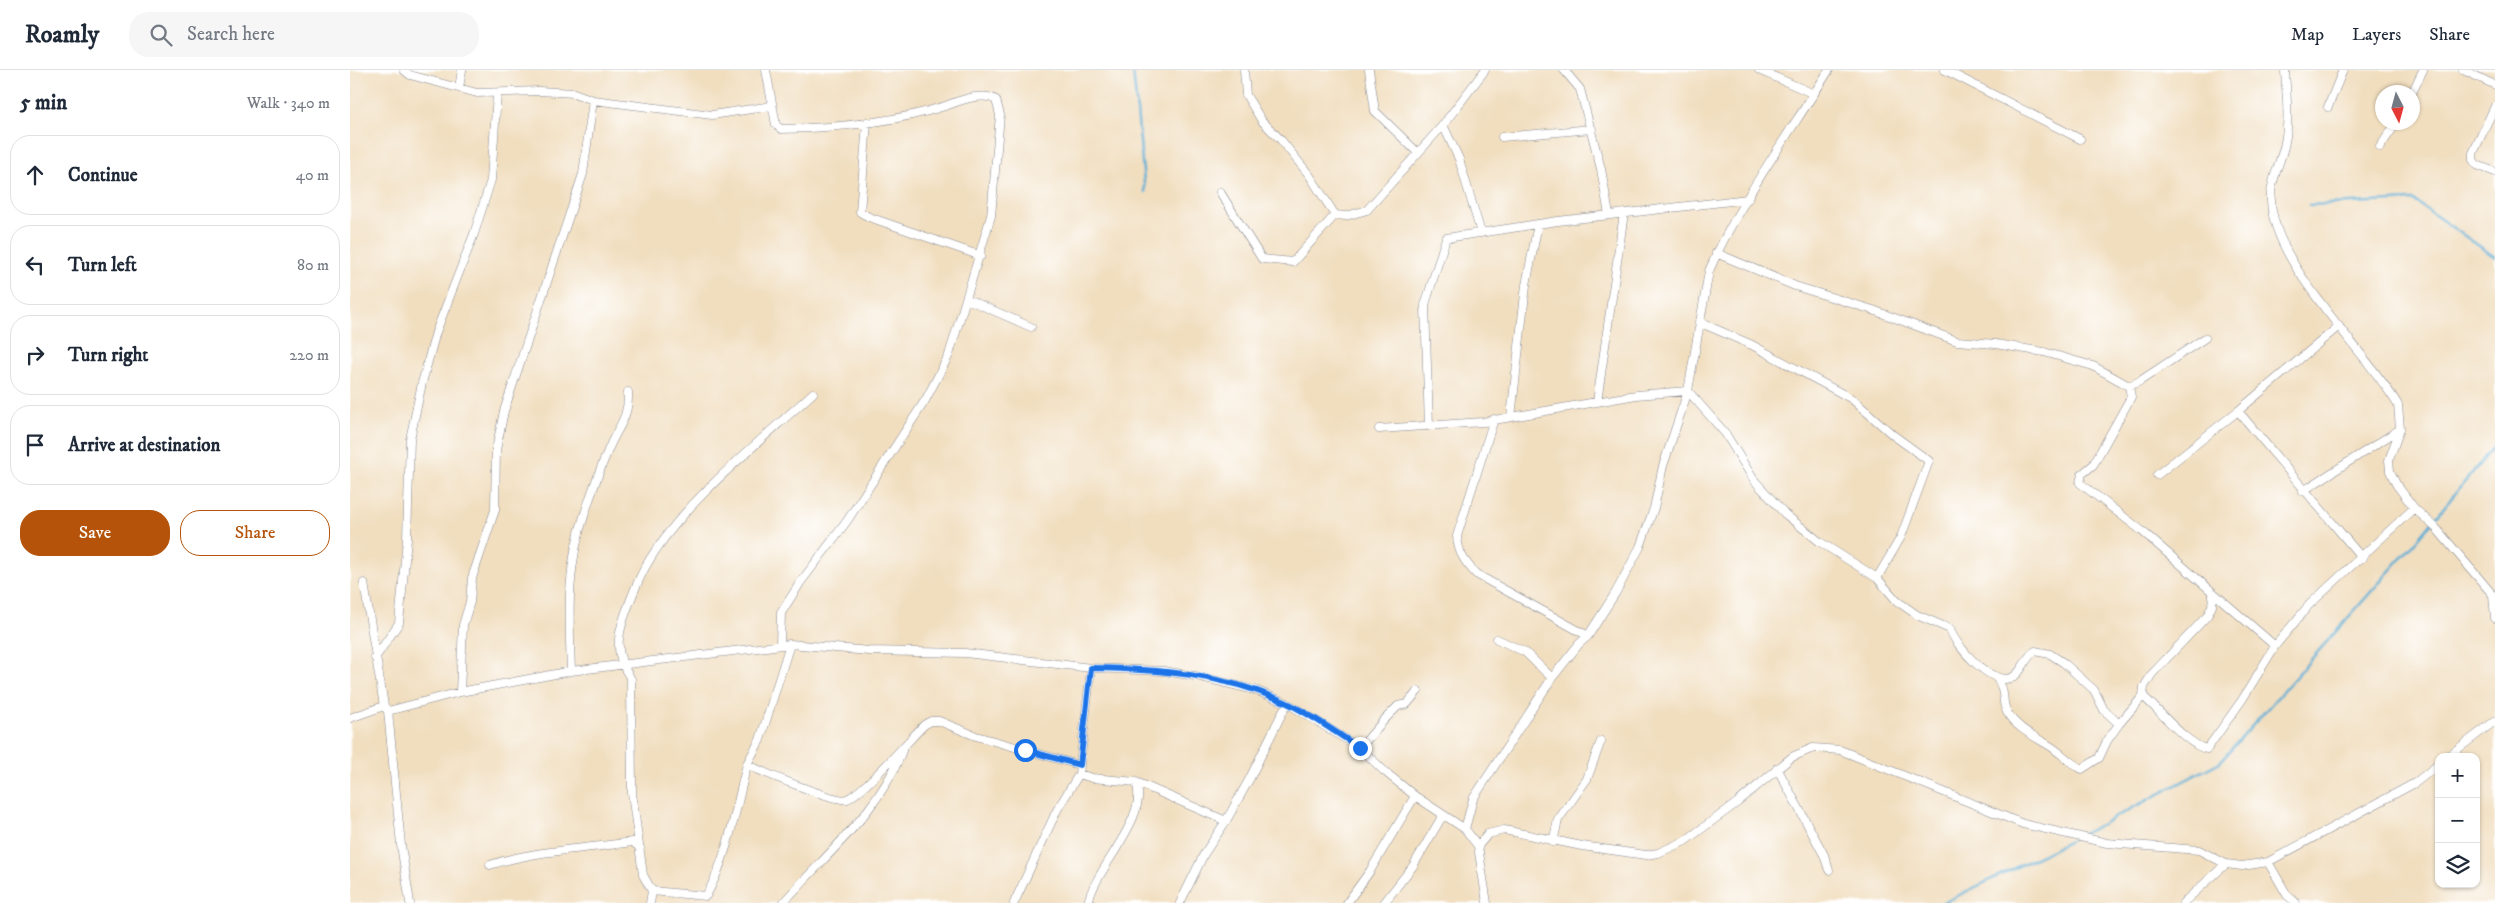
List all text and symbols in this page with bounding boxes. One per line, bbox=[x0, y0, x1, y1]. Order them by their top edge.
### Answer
search box bbox=[129, 12, 479, 57]
text: Roamly bbox=[25, 20, 99, 50]
icon: search bbox=[147, 21, 175, 49]
text: Search here bbox=[187, 23, 275, 46]
text: Map bbox=[2291, 24, 2324, 46]
text: Layers bbox=[2352, 24, 2401, 46]
text: Share bbox=[2429, 24, 2470, 46]
north arrow bbox=[2375, 85, 2420, 130]
text: 5 min bbox=[20, 90, 67, 116]
text: Walk · 340 m bbox=[247, 93, 330, 113]
icon: ahead bbox=[21, 161, 49, 189]
text: Continue bbox=[68, 164, 138, 187]
text: 40 m bbox=[296, 165, 329, 185]
icon: left bbox=[21, 251, 49, 279]
text: Turn left bbox=[68, 254, 137, 277]
text: 80 m bbox=[297, 255, 329, 275]
icon: right bbox=[21, 341, 49, 369]
text: Turn right bbox=[68, 344, 148, 367]
text: 220 m bbox=[289, 345, 329, 365]
icon: arrive bbox=[21, 431, 49, 459]
text: Arrive at destination bbox=[68, 434, 220, 457]
button: Save bbox=[20, 510, 170, 556]
button: Share bbox=[180, 510, 330, 556]
route end bbox=[1349, 737, 1372, 760]
route start bbox=[1014, 739, 1037, 762]
map controls bbox=[2435, 753, 2480, 888]
button: + bbox=[2435, 753, 2480, 798]
button: − bbox=[2435, 798, 2480, 843]
button: layers bbox=[2435, 843, 2480, 888]

